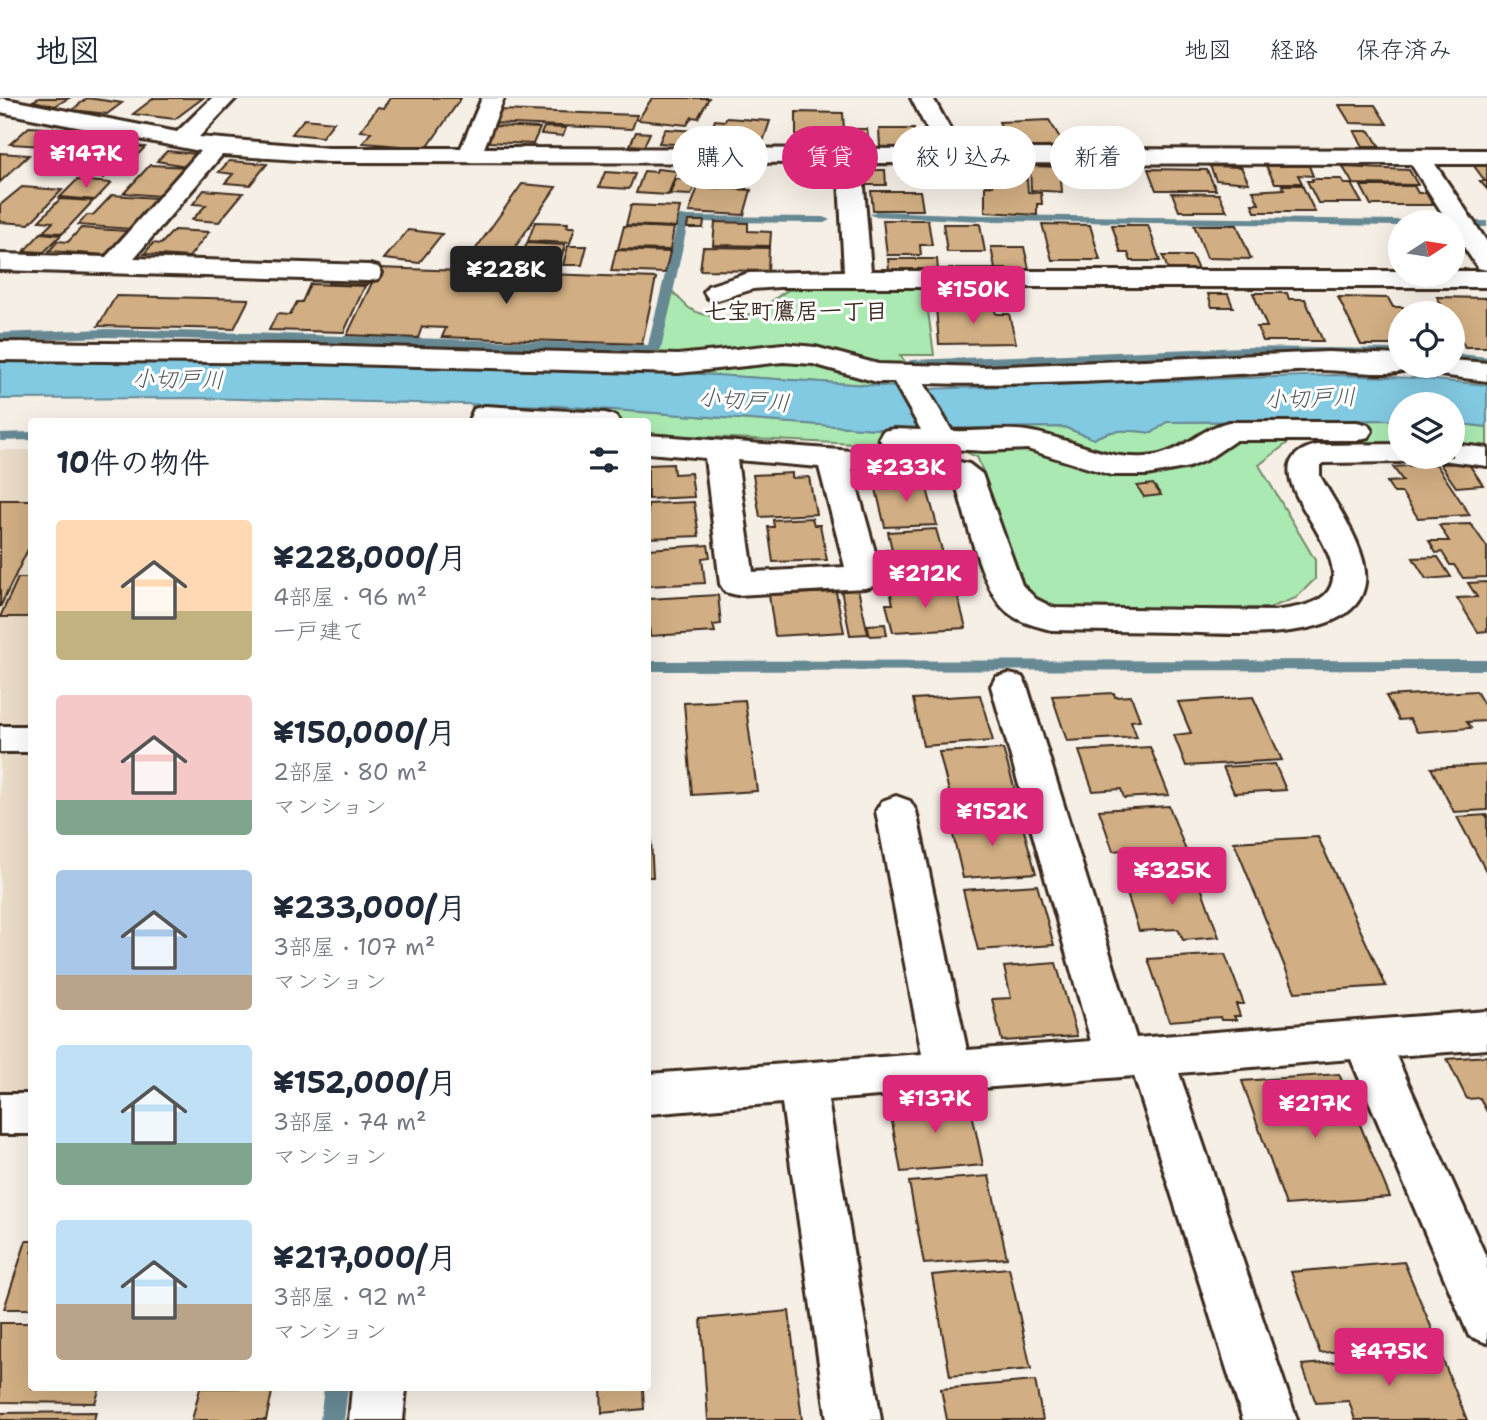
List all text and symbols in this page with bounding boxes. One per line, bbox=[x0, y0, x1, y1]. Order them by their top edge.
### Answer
text: 地図 bbox=[35, 28, 101, 73]
text: 地図 bbox=[1184, 34, 1232, 66]
text: 経路 bbox=[1270, 34, 1318, 66]
text: 保存済み bbox=[1356, 34, 1452, 66]
chip: 購入 bbox=[672, 126, 768, 189]
chip: 賃貸 bbox=[782, 126, 878, 189]
chip: 絞り込み bbox=[892, 126, 1036, 189]
chip: 新着 bbox=[1050, 126, 1146, 189]
pin: ¥147K bbox=[37, 130, 135, 190]
text: ¥147K bbox=[50, 138, 122, 168]
north arrow bbox=[1388, 210, 1465, 287]
map controls bbox=[1388, 210, 1465, 469]
pin: ¥228K bbox=[457, 246, 555, 306]
text: ¥228K bbox=[466, 254, 546, 284]
pin: ¥150K bbox=[924, 266, 1022, 326]
text: ¥150K bbox=[937, 274, 1009, 304]
district label: 七宝町鷹居一丁目 bbox=[704, 296, 888, 326]
button: locate bbox=[1388, 301, 1465, 378]
water label: 小切戸川 bbox=[132, 363, 224, 395]
water label: 小切戸川 bbox=[1264, 381, 1356, 415]
water label: 小切戸川 bbox=[697, 382, 791, 418]
button: layers bbox=[1388, 392, 1465, 469]
icon: filters bbox=[585, 441, 623, 479]
text: 10件の物件 bbox=[56, 442, 210, 483]
pin: ¥233K bbox=[857, 444, 955, 504]
text: ¥233K bbox=[866, 452, 946, 482]
text: ¥228,000/月 bbox=[273, 537, 467, 578]
icon: home bbox=[112, 548, 196, 632]
pin: ¥212K bbox=[876, 550, 974, 610]
text: ¥212K bbox=[889, 558, 961, 588]
text: 4部屋 · 96 m² bbox=[273, 582, 427, 612]
text: 一戸建て bbox=[273, 616, 365, 646]
text: ¥150,000/月 bbox=[273, 712, 456, 753]
icon: home bbox=[112, 723, 196, 807]
text: 2部屋 · 80 m² bbox=[273, 757, 427, 787]
pin: ¥152K bbox=[943, 788, 1041, 848]
text: マンション bbox=[273, 791, 387, 821]
text: ¥152K bbox=[956, 796, 1028, 826]
pin: ¥325K bbox=[1123, 848, 1221, 907]
text: ¥325K bbox=[1133, 855, 1211, 885]
text: ¥233,000/月 bbox=[273, 887, 467, 928]
icon: home bbox=[112, 898, 196, 982]
text: 3部屋 · 107 m² bbox=[273, 932, 435, 962]
text: マンション bbox=[273, 966, 387, 996]
text: ¥152,000/月 bbox=[273, 1062, 457, 1103]
icon: home bbox=[112, 1073, 196, 1157]
pin: ¥137K bbox=[886, 1076, 984, 1135]
pin: ¥217K bbox=[1266, 1080, 1364, 1140]
text: ¥137K bbox=[899, 1083, 971, 1113]
text: ¥217K bbox=[1278, 1088, 1352, 1118]
text: 3部屋 · 74 m² bbox=[273, 1107, 427, 1137]
text: マンション bbox=[273, 1141, 387, 1171]
text: ¥217,000/月 bbox=[273, 1237, 457, 1278]
icon: home bbox=[112, 1248, 196, 1332]
text: 3部屋 · 92 m² bbox=[273, 1282, 427, 1312]
text: マンション bbox=[273, 1316, 387, 1346]
pin: ¥475K bbox=[1340, 1328, 1438, 1388]
text: ¥475K bbox=[1351, 1336, 1427, 1366]

